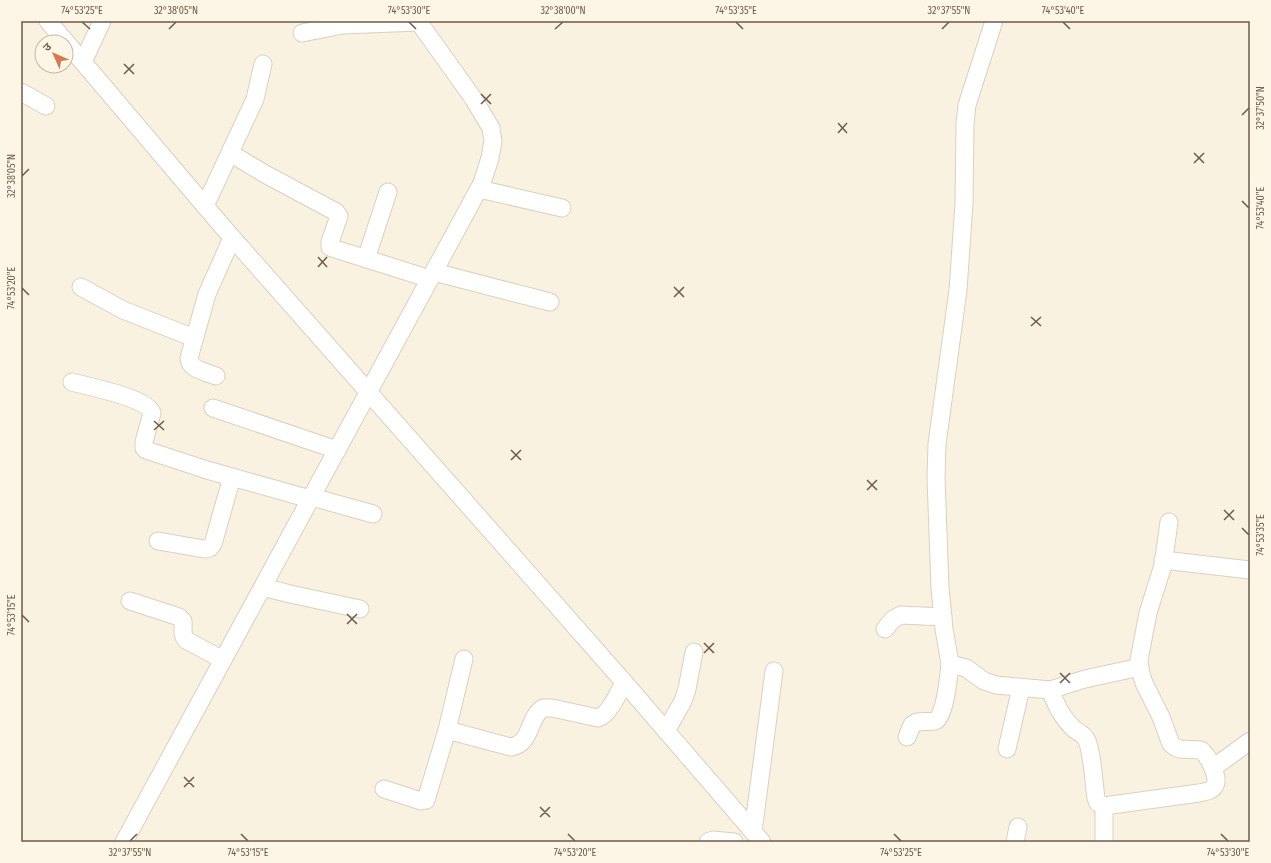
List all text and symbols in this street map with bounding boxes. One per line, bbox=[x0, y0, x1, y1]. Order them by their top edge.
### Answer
text: 74°53'25"E bbox=[61, 5, 103, 17]
text: 32°38'05"N bbox=[154, 5, 198, 17]
text: 74°53'30"E bbox=[388, 5, 431, 17]
text: 32°38'00"N bbox=[541, 5, 585, 17]
text: 74°53'35"E bbox=[715, 5, 757, 17]
text: 32°37'55"N bbox=[928, 5, 970, 17]
text: 74°53'40"E bbox=[1042, 5, 1084, 17]
north arrow bbox=[34, 34, 74, 74]
text: उ bbox=[40, 40, 55, 54]
text: 32°37'50"N bbox=[1255, 86, 1267, 130]
text: 32°38'05"N bbox=[6, 154, 18, 198]
text: 74°53'40"E bbox=[1255, 187, 1267, 229]
text: 74°53'20"E bbox=[6, 267, 18, 309]
text: 74°53'35"E bbox=[1255, 514, 1267, 556]
text: 74°53'15"E bbox=[6, 594, 18, 635]
text: 32°37'55"N bbox=[109, 847, 151, 859]
text: 74°53'15"E bbox=[228, 847, 269, 859]
text: 74°53'20"E bbox=[554, 847, 596, 859]
text: 74°53'25"E bbox=[880, 847, 922, 859]
text: 74°53'30"E bbox=[1207, 847, 1250, 859]

